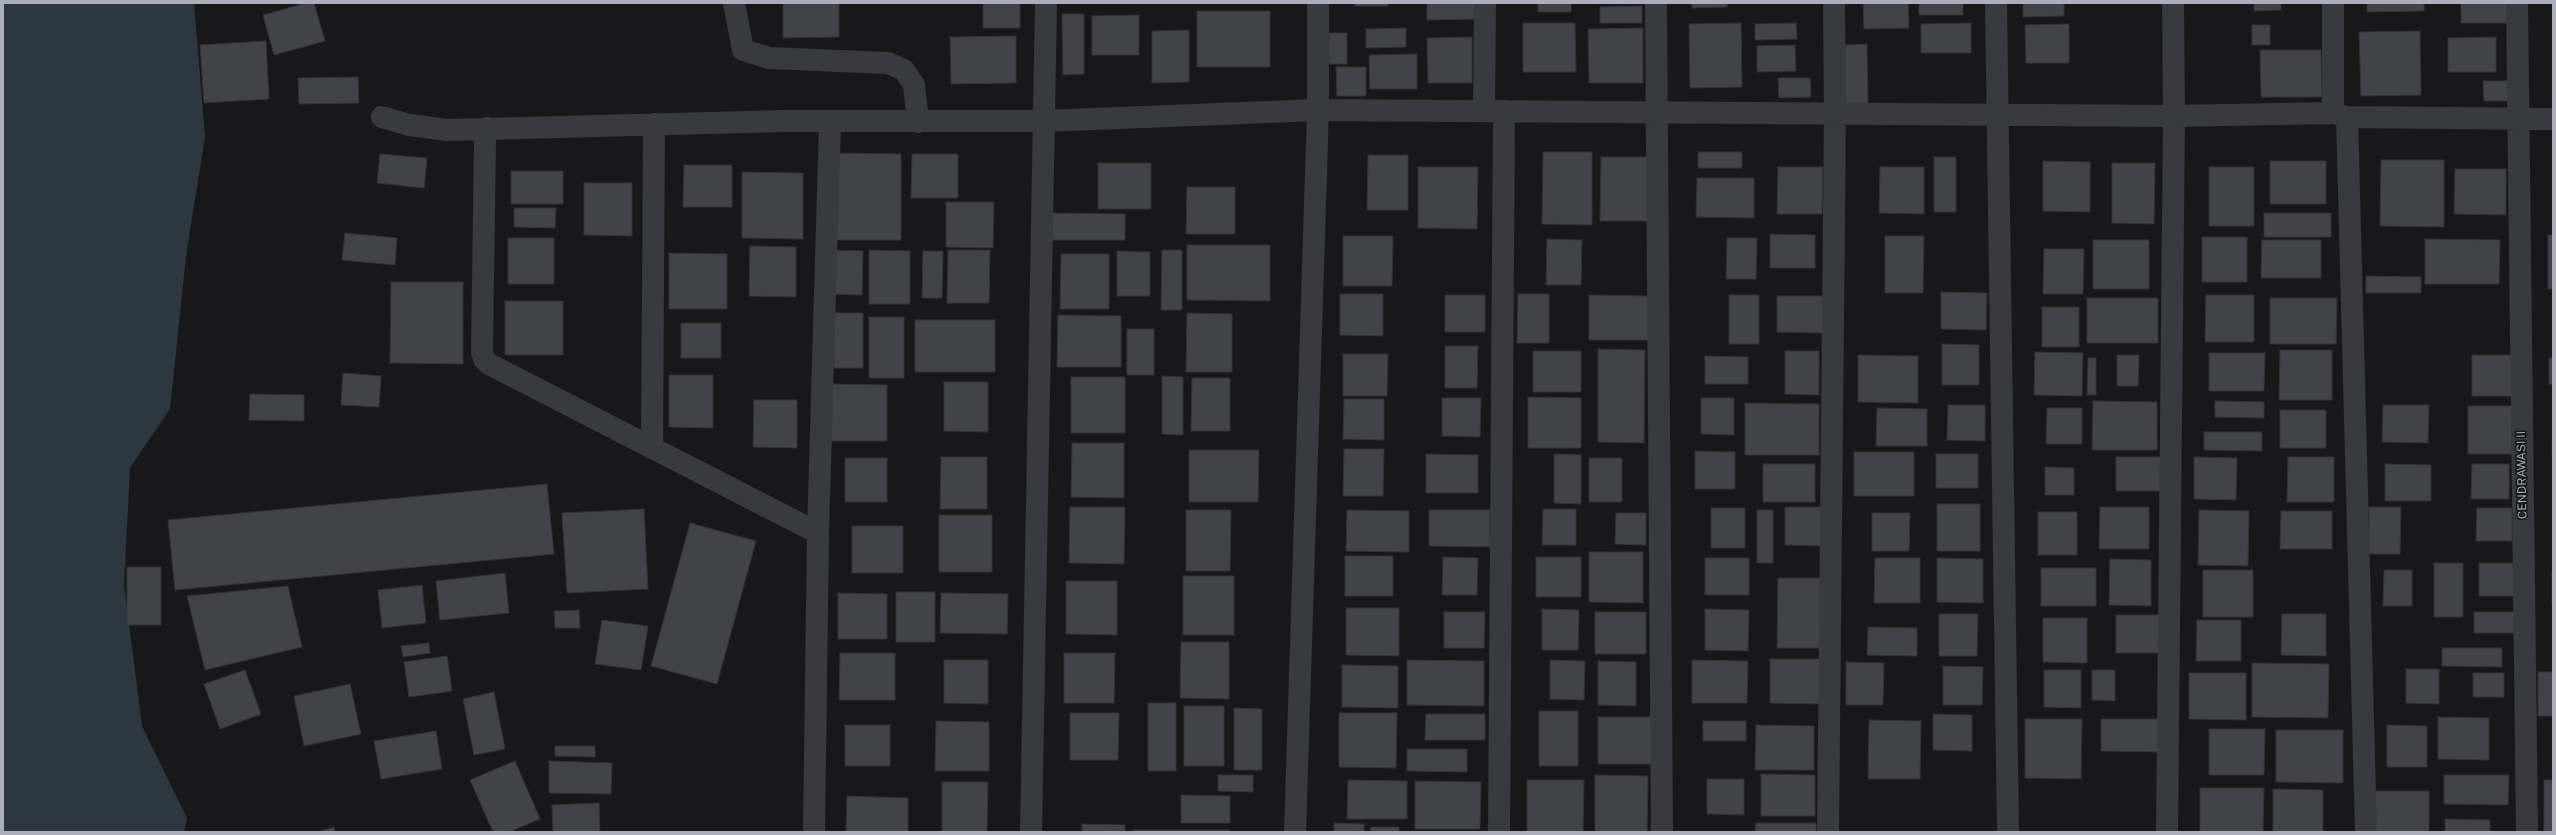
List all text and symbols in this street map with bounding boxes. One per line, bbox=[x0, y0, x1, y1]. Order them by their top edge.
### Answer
street label: CENDRAWASI II bbox=[2514, 431, 2530, 519]

